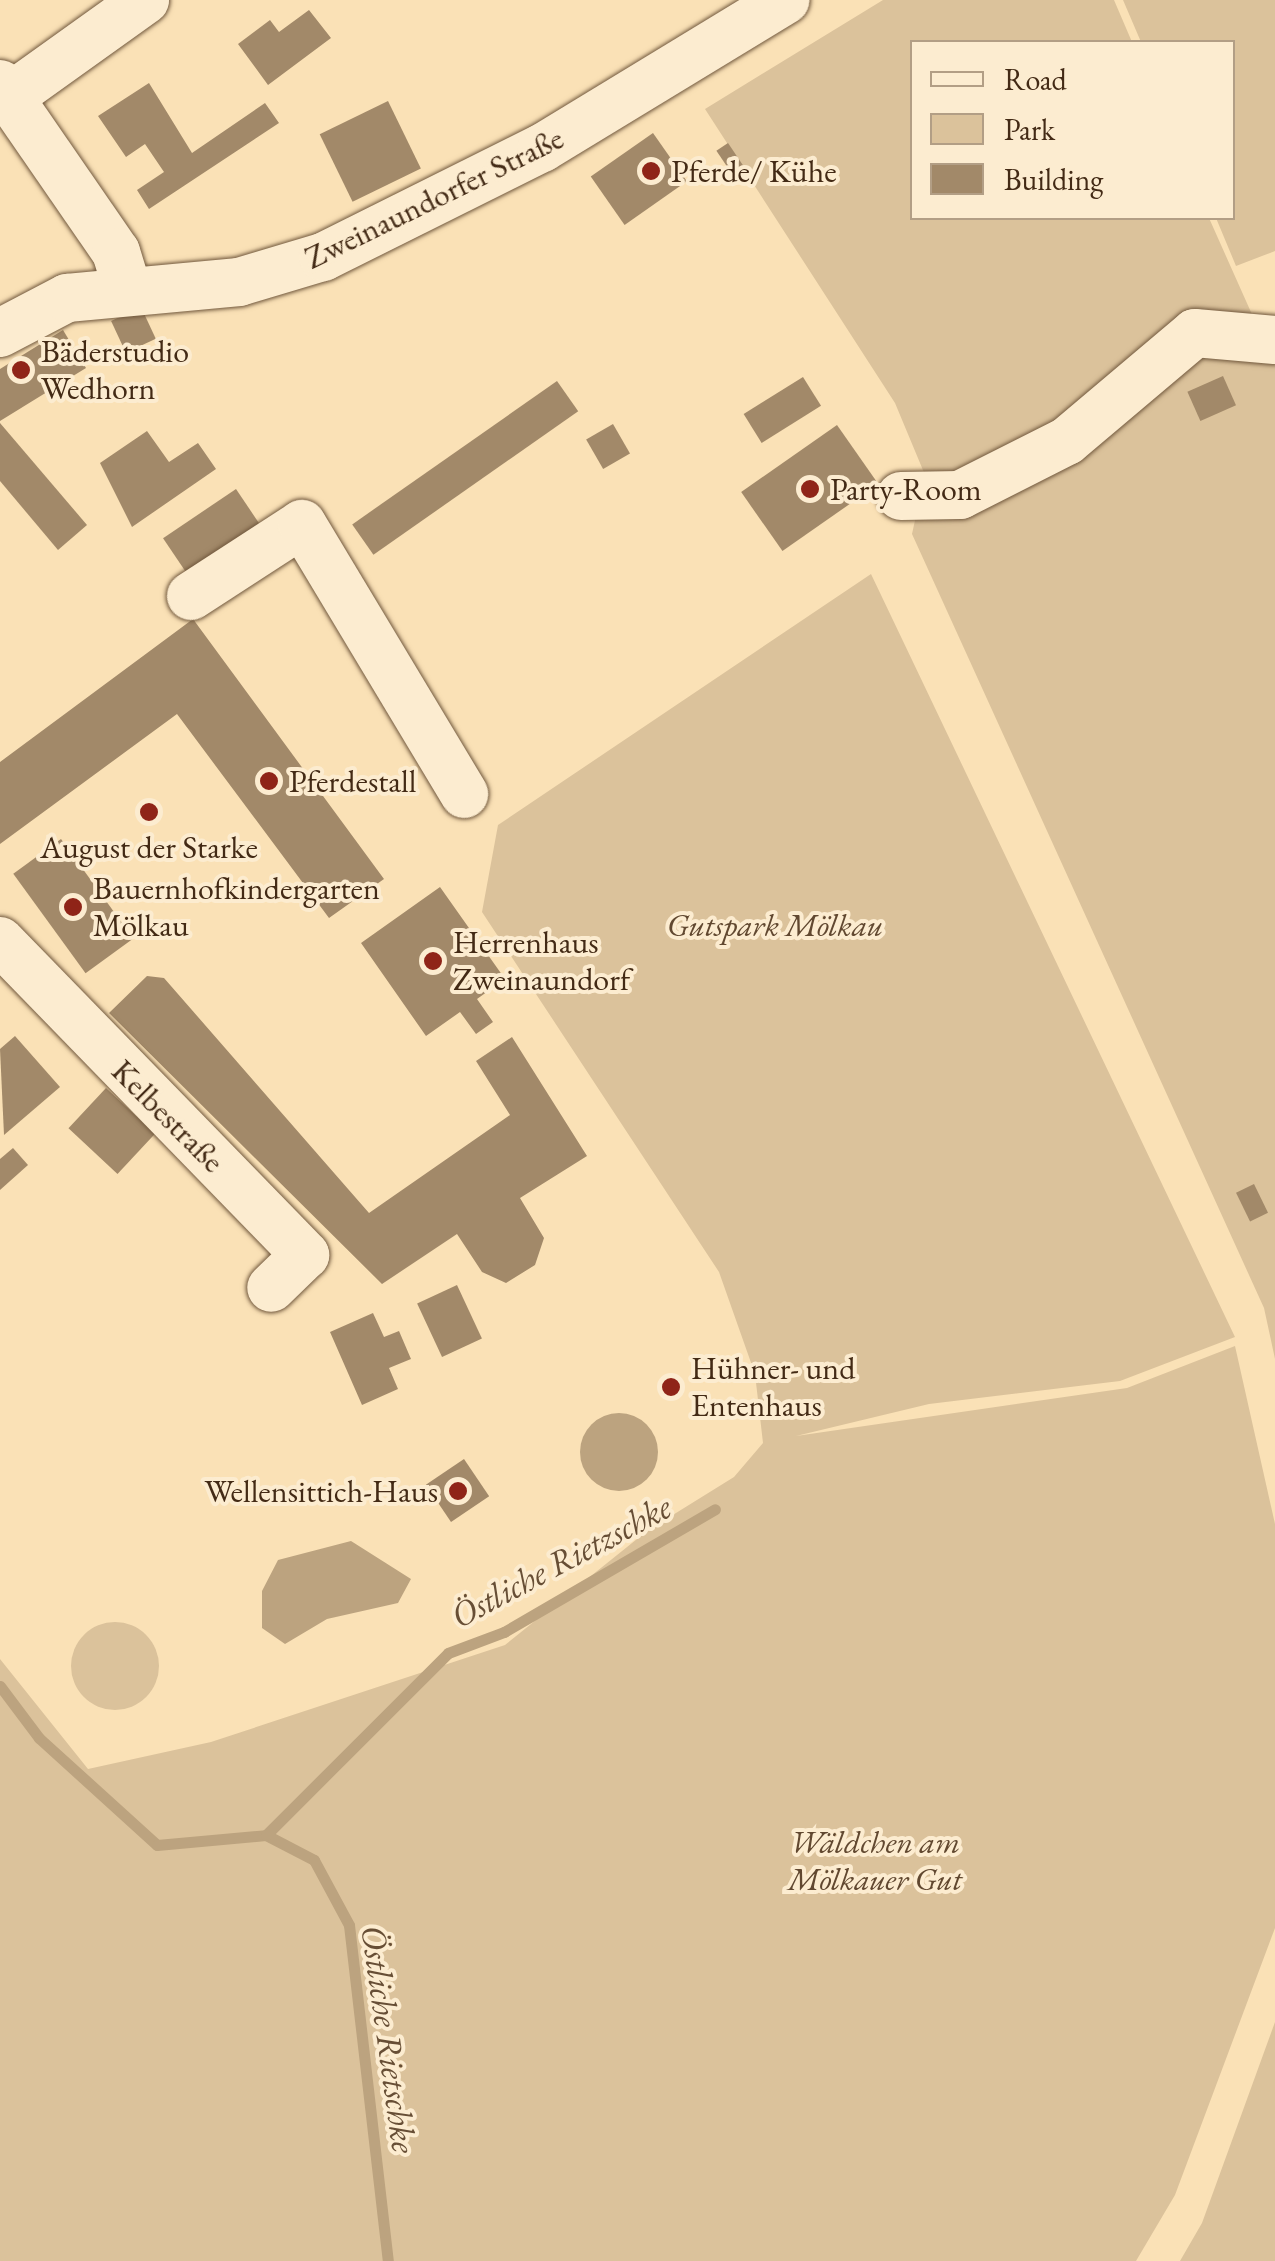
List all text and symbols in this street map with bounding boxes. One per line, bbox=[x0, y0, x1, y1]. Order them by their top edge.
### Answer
legend bbox=[910, 40, 1235, 220]
text: Road bbox=[1004, 60, 1067, 99]
text: Park bbox=[1004, 110, 1055, 149]
street label: Zweinaundorfer Straße bbox=[298, 119, 570, 277]
place label: Pferde/ Kühe bbox=[671, 152, 837, 190]
marker: Pferde/ Kühe bbox=[640, 160, 662, 182]
text: Building bbox=[1004, 160, 1103, 199]
place label: Bäderstudio Wedhorn bbox=[41, 333, 189, 408]
marker: Bäderstudio Wedhorn bbox=[10, 359, 32, 381]
place label: Party-Room bbox=[830, 470, 982, 508]
marker: Party-Room bbox=[799, 478, 821, 500]
place label: Pferdestall bbox=[289, 762, 416, 800]
marker: Pferdestall bbox=[258, 770, 280, 792]
marker: August der Starke bbox=[138, 801, 160, 823]
place label: August der Starke bbox=[40, 828, 258, 866]
place label: Bauernhofkindergarten Mölkau bbox=[93, 870, 380, 945]
marker: Bauernhofkindergarten Mölkau bbox=[62, 896, 84, 918]
park label: Gutspark Mölkau bbox=[667, 906, 883, 944]
place label: Herrenhaus Zweinaundorf bbox=[453, 924, 630, 999]
marker: Herrenhaus Zweinaundorf bbox=[422, 950, 444, 972]
street label: Kelbestraße bbox=[104, 1052, 232, 1180]
place label: Hühner- und Entenhaus bbox=[691, 1350, 855, 1425]
marker: Hühner- und Entenhaus bbox=[660, 1376, 682, 1398]
place label: Wellensittich-Haus bbox=[204, 1472, 438, 1510]
marker: Wellensittich-Haus bbox=[447, 1480, 469, 1502]
water label: Östliche Rietzschke bbox=[444, 1485, 678, 1637]
park label: Wäldchen am Mölkauer Gut bbox=[788, 1824, 962, 1899]
water label: Östliche Rietschke bbox=[352, 1922, 426, 2156]

